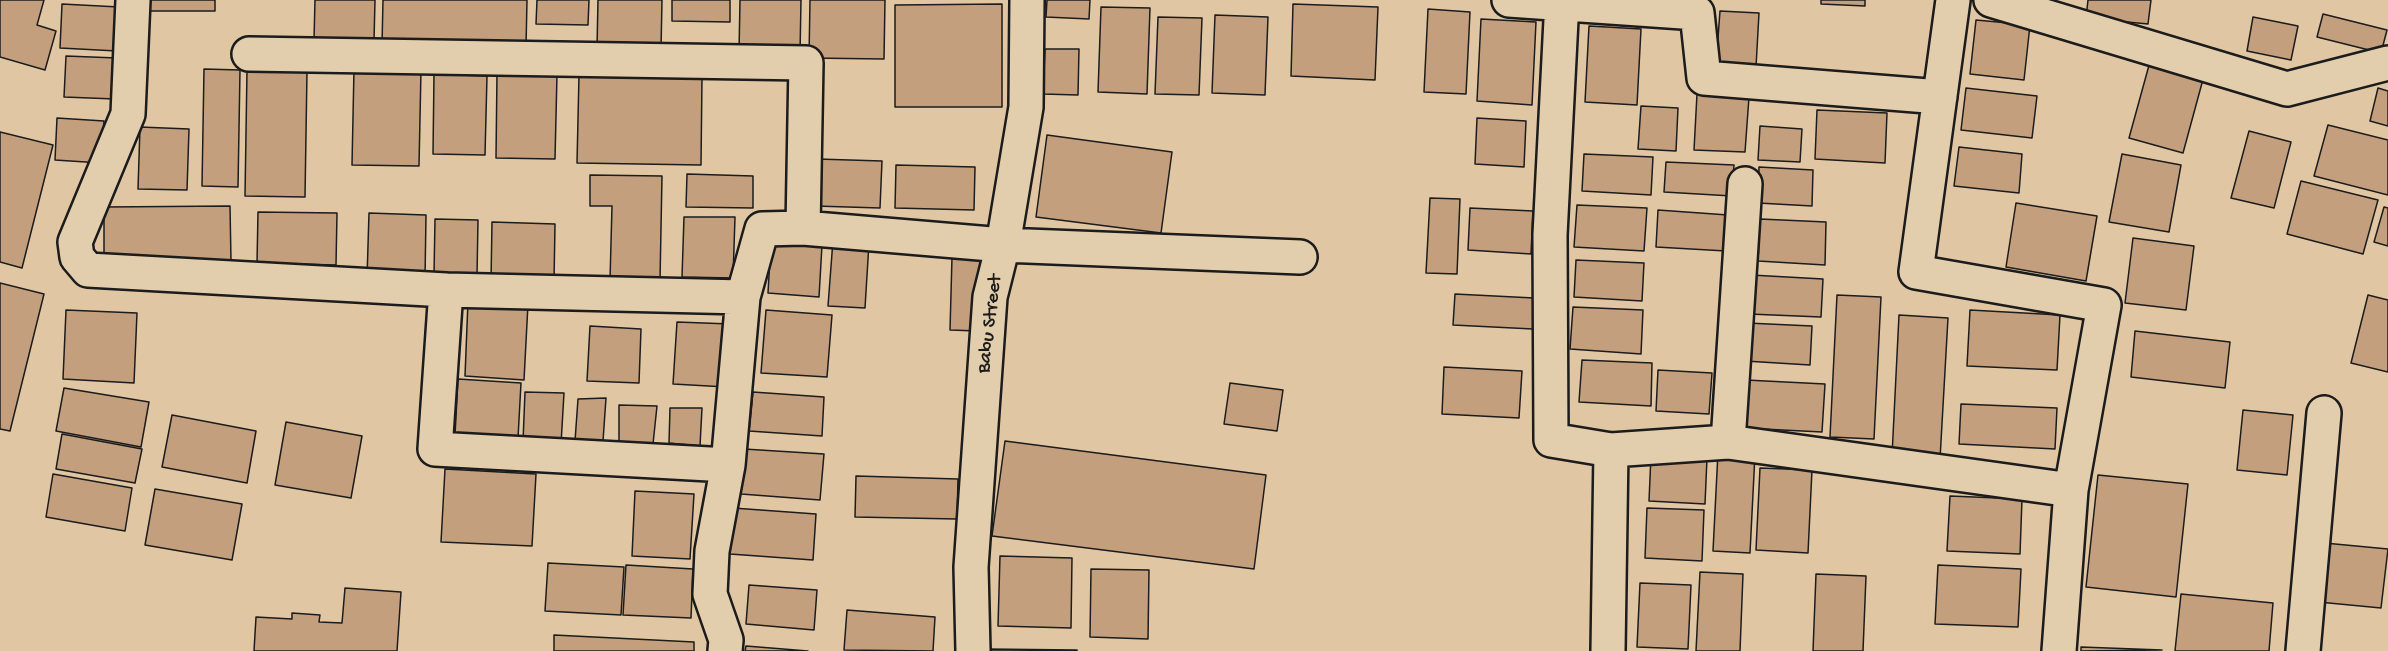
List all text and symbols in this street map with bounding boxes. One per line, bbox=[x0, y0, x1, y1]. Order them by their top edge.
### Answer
street label: Babu Street bbox=[973, 273, 1009, 375]

